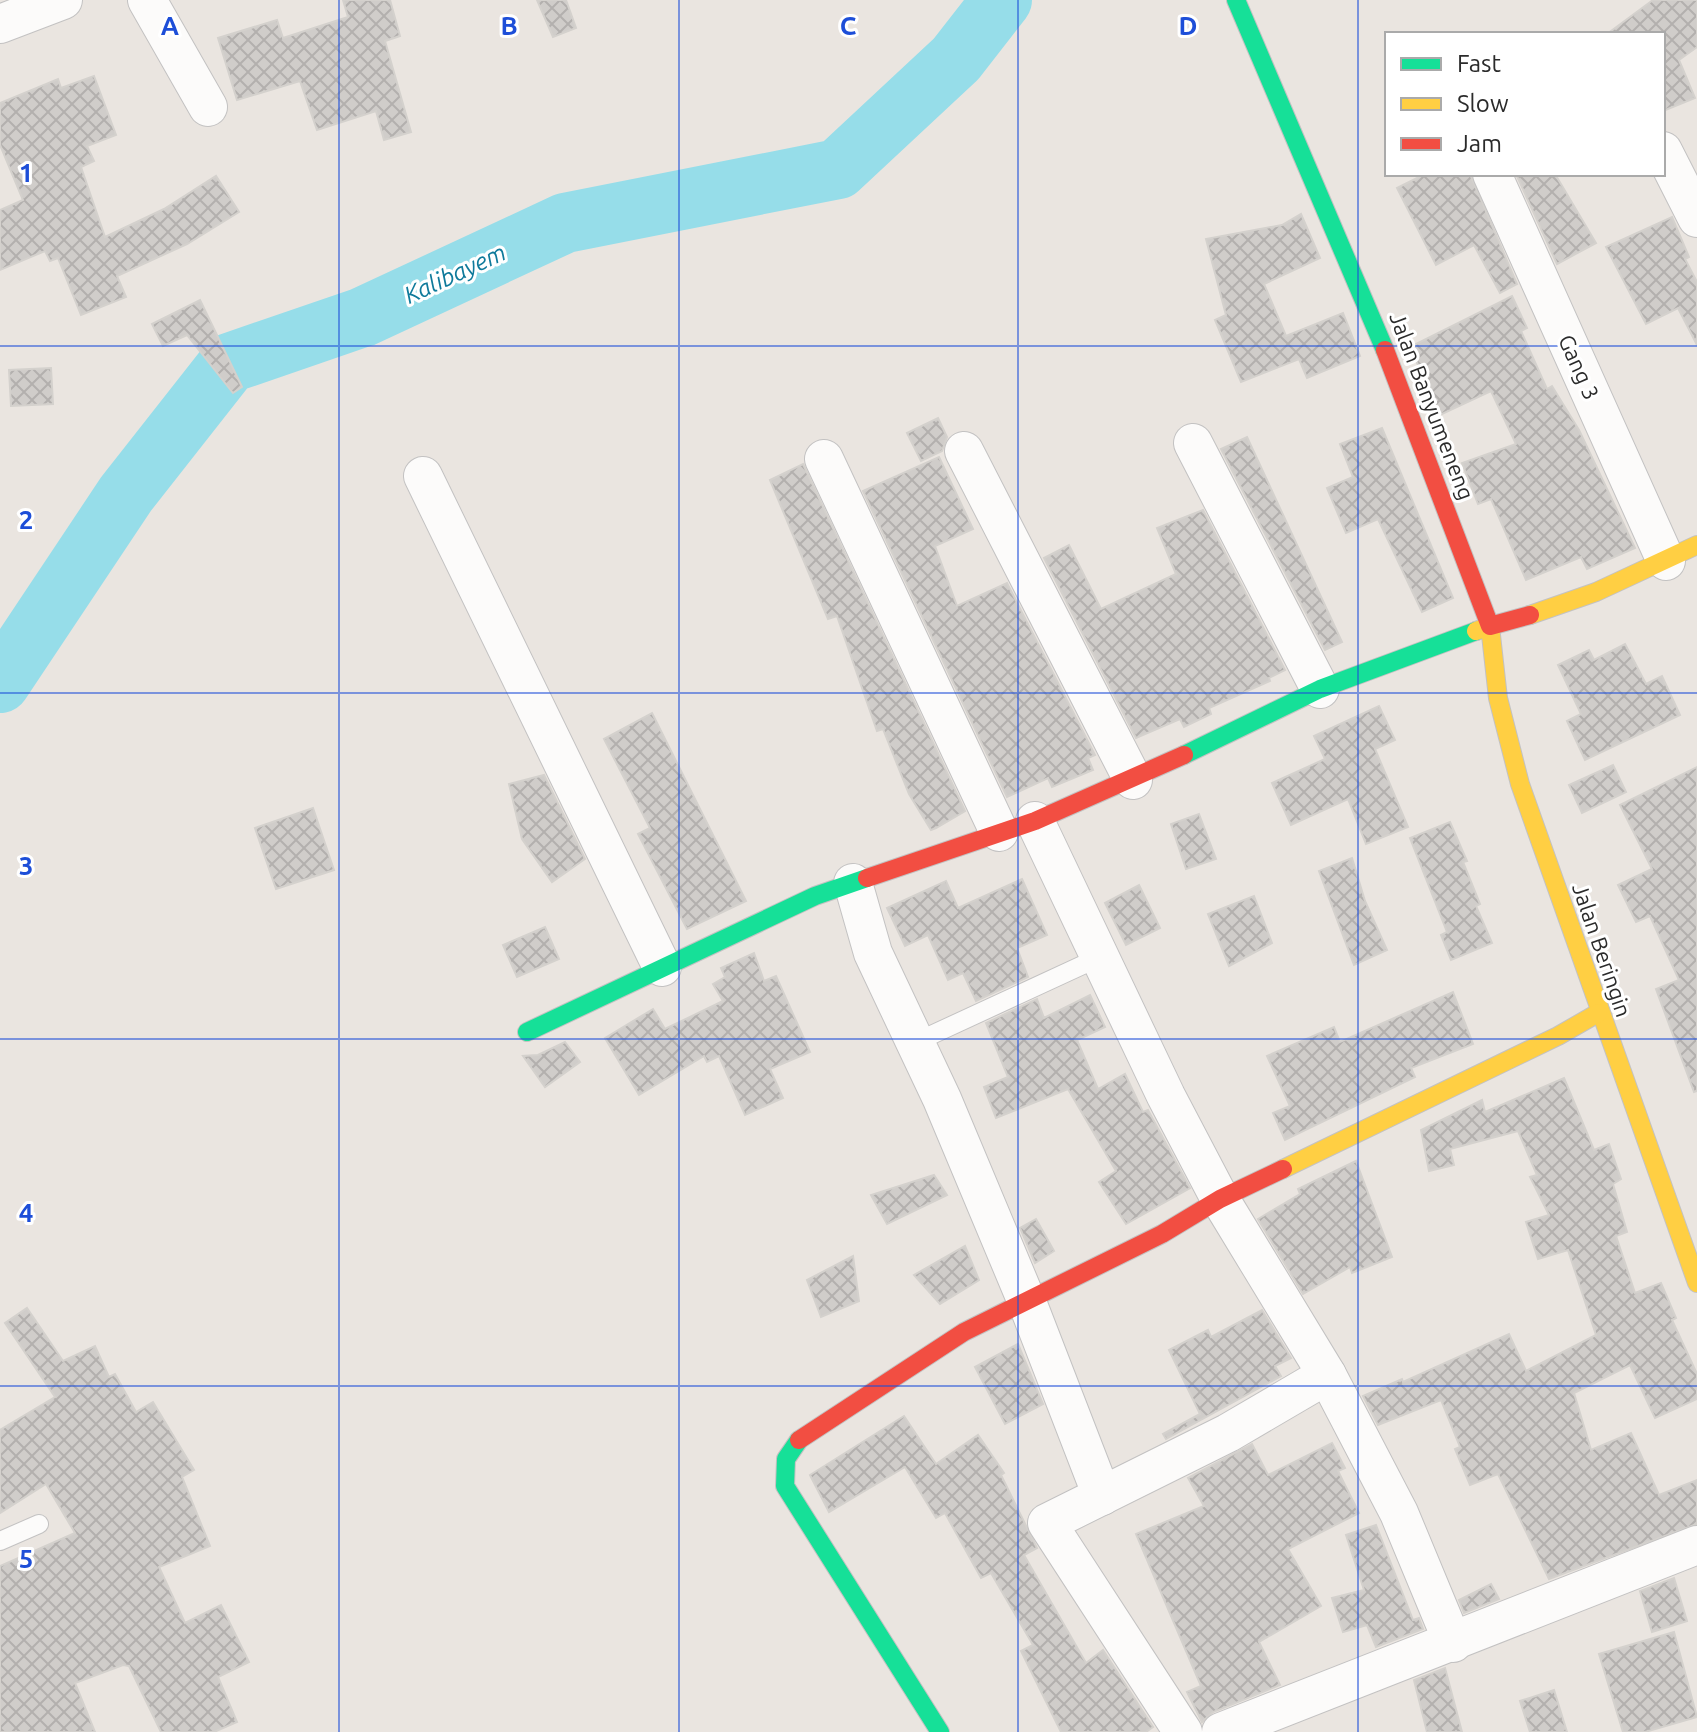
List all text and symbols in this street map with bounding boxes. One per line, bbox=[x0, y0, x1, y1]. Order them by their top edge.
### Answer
text: A bbox=[161, 11, 180, 40]
text: B bbox=[500, 11, 518, 40]
text: C bbox=[840, 11, 857, 40]
text: D bbox=[1179, 11, 1197, 40]
legend bbox=[1385, 32, 1665, 176]
text: Fast bbox=[1457, 50, 1501, 77]
text: Slow bbox=[1457, 90, 1509, 117]
text: Jam bbox=[1457, 130, 1502, 157]
text: 1 bbox=[19, 158, 33, 187]
water label: Kalibayem bbox=[400, 238, 510, 309]
street label: Jalan Banyumeneng bbox=[1385, 309, 1480, 503]
street label: Gang 3 bbox=[1554, 330, 1605, 403]
text: 2 bbox=[19, 505, 33, 534]
text: 3 bbox=[19, 851, 33, 880]
street label: Jalan Beringin bbox=[1568, 880, 1637, 1020]
text: 4 bbox=[19, 1198, 33, 1227]
text: 5 bbox=[19, 1544, 33, 1573]

